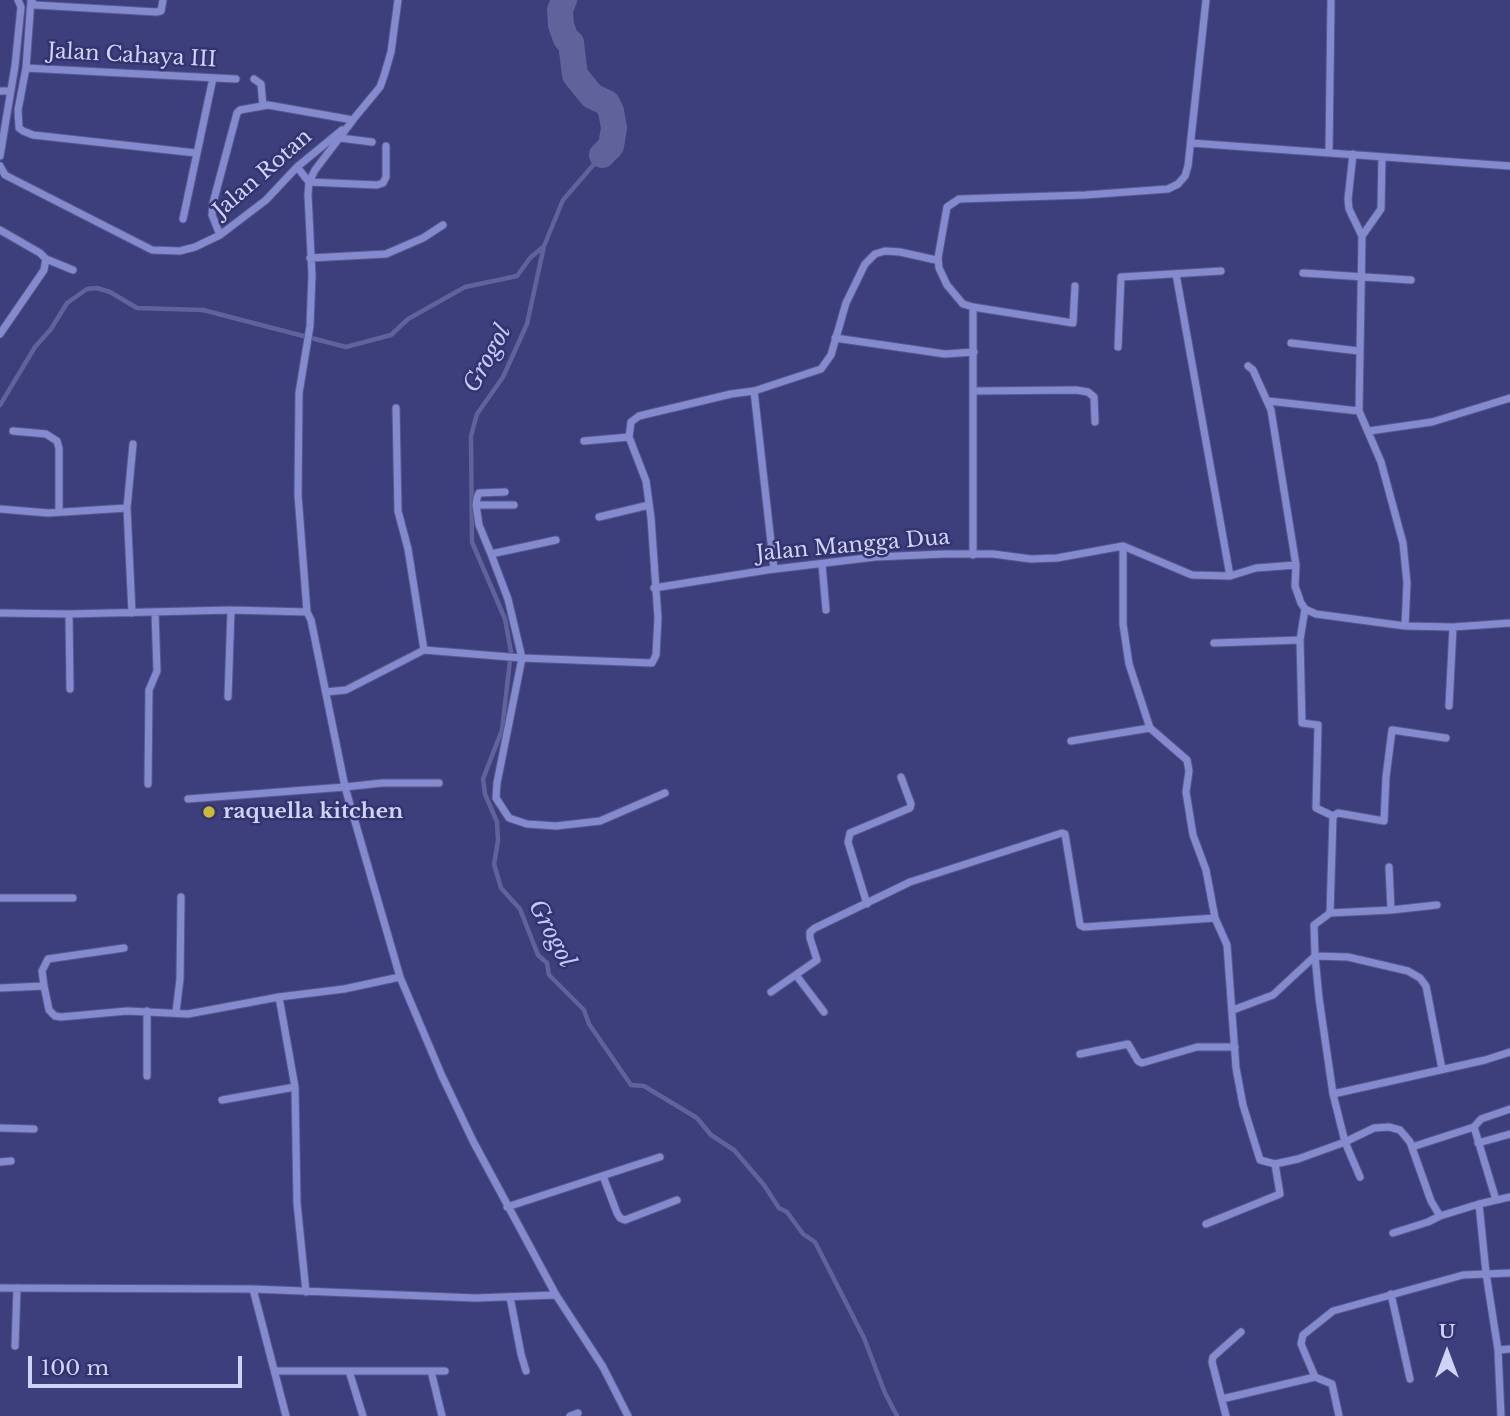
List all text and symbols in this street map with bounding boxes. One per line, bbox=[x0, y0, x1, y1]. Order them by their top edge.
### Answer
street label: Jalan Cahaya III bbox=[47, 39, 217, 73]
street label: Jalan Rotan bbox=[209, 124, 317, 224]
water label: Grogol bbox=[458, 320, 518, 398]
street label: Jalan Mangga Dua bbox=[755, 525, 951, 567]
place label: raquella kitchen bbox=[223, 799, 403, 825]
marker: raquella kitchen bbox=[201, 804, 217, 820]
water label: Grogol bbox=[522, 895, 580, 973]
north arrow bbox=[1412, 1318, 1482, 1388]
text: U bbox=[1439, 1320, 1455, 1343]
scale bar bbox=[32, 1342, 245, 1386]
text: 100 m bbox=[41, 1355, 109, 1381]

